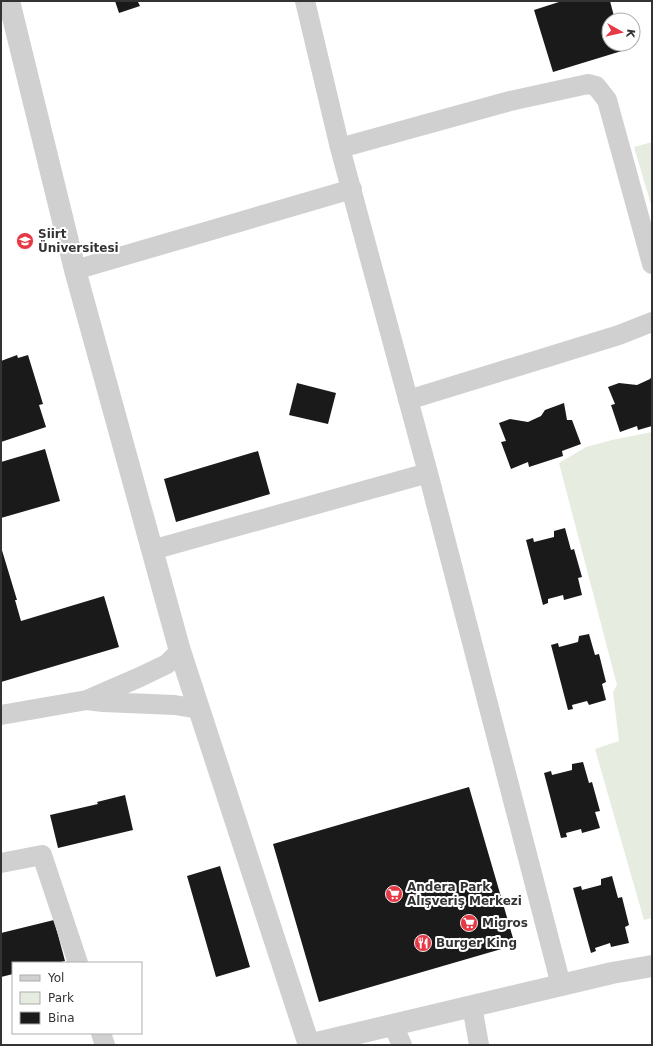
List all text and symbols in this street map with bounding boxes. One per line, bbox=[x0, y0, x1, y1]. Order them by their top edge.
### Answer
north arrow bbox=[601, 12, 641, 52]
text: K bbox=[623, 28, 637, 39]
place label: Siirt Üniversitesi bbox=[38, 227, 119, 255]
school or university icon: Siirt Üniversitesi bbox=[15, 231, 35, 251]
place label: Andera Park Alışveriş Merkezi bbox=[407, 880, 522, 908]
supermarket icon: Andera Park Alışveriş Merkezi bbox=[384, 884, 404, 904]
supermarket icon: Migros bbox=[459, 913, 479, 933]
place label: Migros bbox=[482, 916, 528, 930]
restaurant icon: Burger King bbox=[413, 933, 433, 953]
place label: Burger King bbox=[436, 936, 517, 950]
legend bbox=[12, 962, 142, 1034]
text: Yol bbox=[47, 971, 64, 985]
text: Park bbox=[48, 991, 74, 1005]
text: Bina bbox=[48, 1011, 75, 1025]

